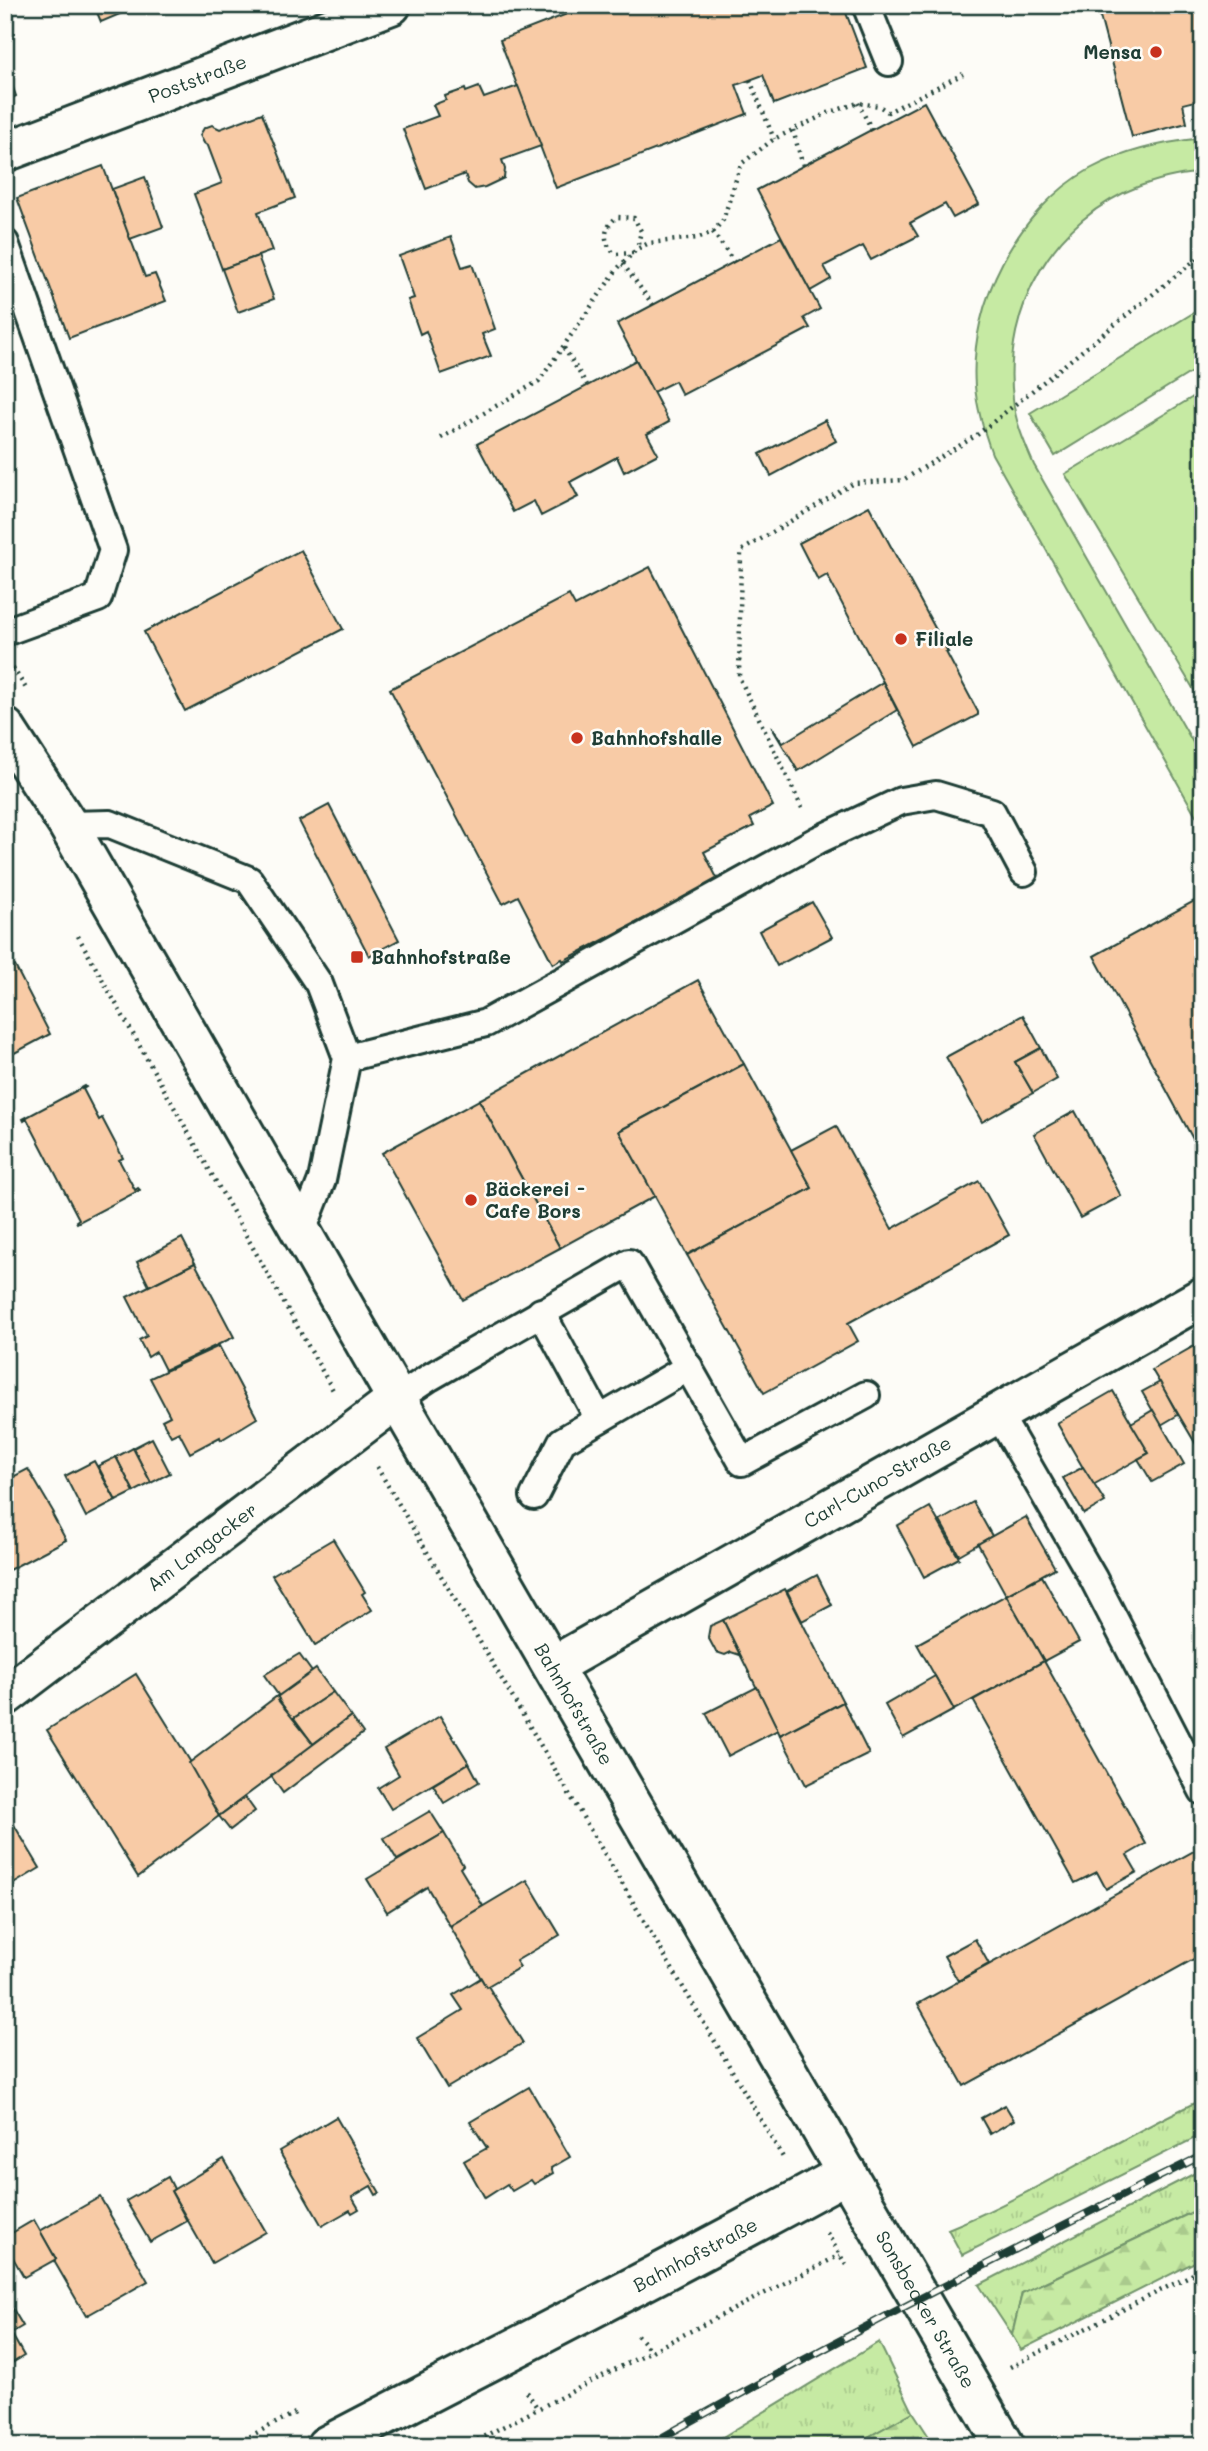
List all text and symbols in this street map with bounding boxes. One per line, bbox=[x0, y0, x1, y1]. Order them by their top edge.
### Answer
place label: Mensa bbox=[1083, 39, 1142, 64]
marker: Mensa bbox=[1148, 44, 1164, 60]
street label: Poststraße bbox=[145, 48, 250, 108]
place label: Filiale bbox=[915, 626, 973, 651]
marker: Filiale bbox=[893, 631, 909, 647]
place label: Bahnhofshalle bbox=[591, 725, 722, 750]
marker: Bahnhofshalle bbox=[569, 730, 585, 746]
place label: Bahnhofstraße bbox=[371, 944, 511, 969]
marker: Bahnhofstraße bbox=[349, 949, 365, 965]
place label: Bäckerei - Cafe Bors bbox=[485, 1176, 585, 1223]
marker: Bäckerei - Cafe Bors bbox=[463, 1192, 479, 1208]
street label: Carl-Cuno-Straße bbox=[799, 1430, 955, 1533]
street label: Am Langacker bbox=[141, 1497, 262, 1596]
street label: Bahnhofstraße bbox=[529, 1638, 620, 1769]
street label: Bahnhofstraße bbox=[629, 2211, 762, 2297]
street label: Sonsbecker Straße bbox=[870, 2226, 982, 2393]

